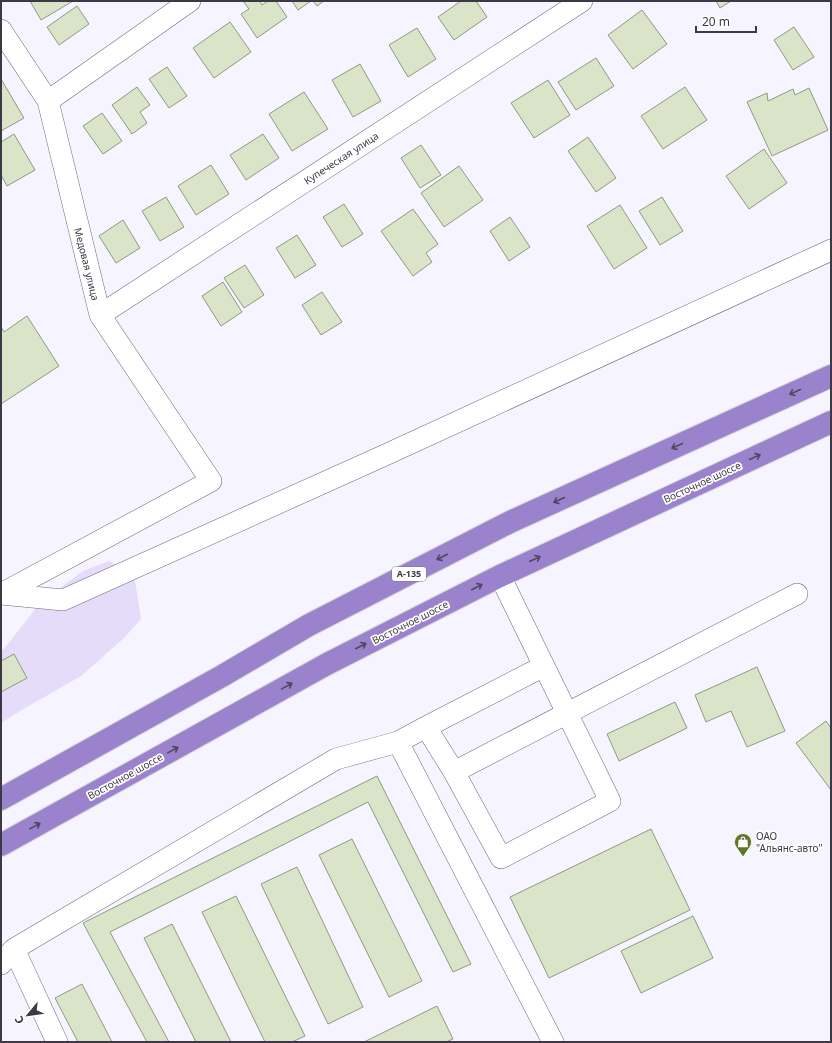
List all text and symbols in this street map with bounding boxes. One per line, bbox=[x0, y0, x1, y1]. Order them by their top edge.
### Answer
scale bar bbox=[696, 8, 756, 34]
text: 20 m bbox=[702, 13, 730, 30]
street label: Купеческая улица bbox=[301, 129, 381, 187]
street label: Медовая улица bbox=[71, 226, 103, 302]
one-way arrow bbox=[790, 389, 802, 396]
one-way arrow bbox=[672, 443, 684, 450]
one-way arrow bbox=[749, 453, 761, 461]
street label: Восточное шоссе bbox=[661, 458, 743, 506]
one-way arrow bbox=[553, 497, 565, 504]
one-way arrow bbox=[436, 553, 448, 561]
one-way arrow bbox=[529, 555, 541, 562]
road number: А-135 bbox=[392, 567, 426, 581]
one-way arrow bbox=[471, 583, 483, 591]
street label: Восточное шоссе bbox=[369, 596, 451, 647]
one-way arrow bbox=[355, 642, 367, 650]
one-way arrow bbox=[281, 682, 293, 690]
one-way arrow bbox=[167, 745, 179, 753]
street label: Восточное шоссе bbox=[85, 749, 166, 802]
one-way arrow bbox=[29, 822, 41, 830]
place label: ОАО "Альянс-авто" bbox=[756, 829, 823, 855]
shop icon: ОАО "Альянс-авто" bbox=[733, 832, 753, 857]
north arrow bbox=[8, 995, 48, 1035]
text: С bbox=[11, 1013, 27, 1027]

